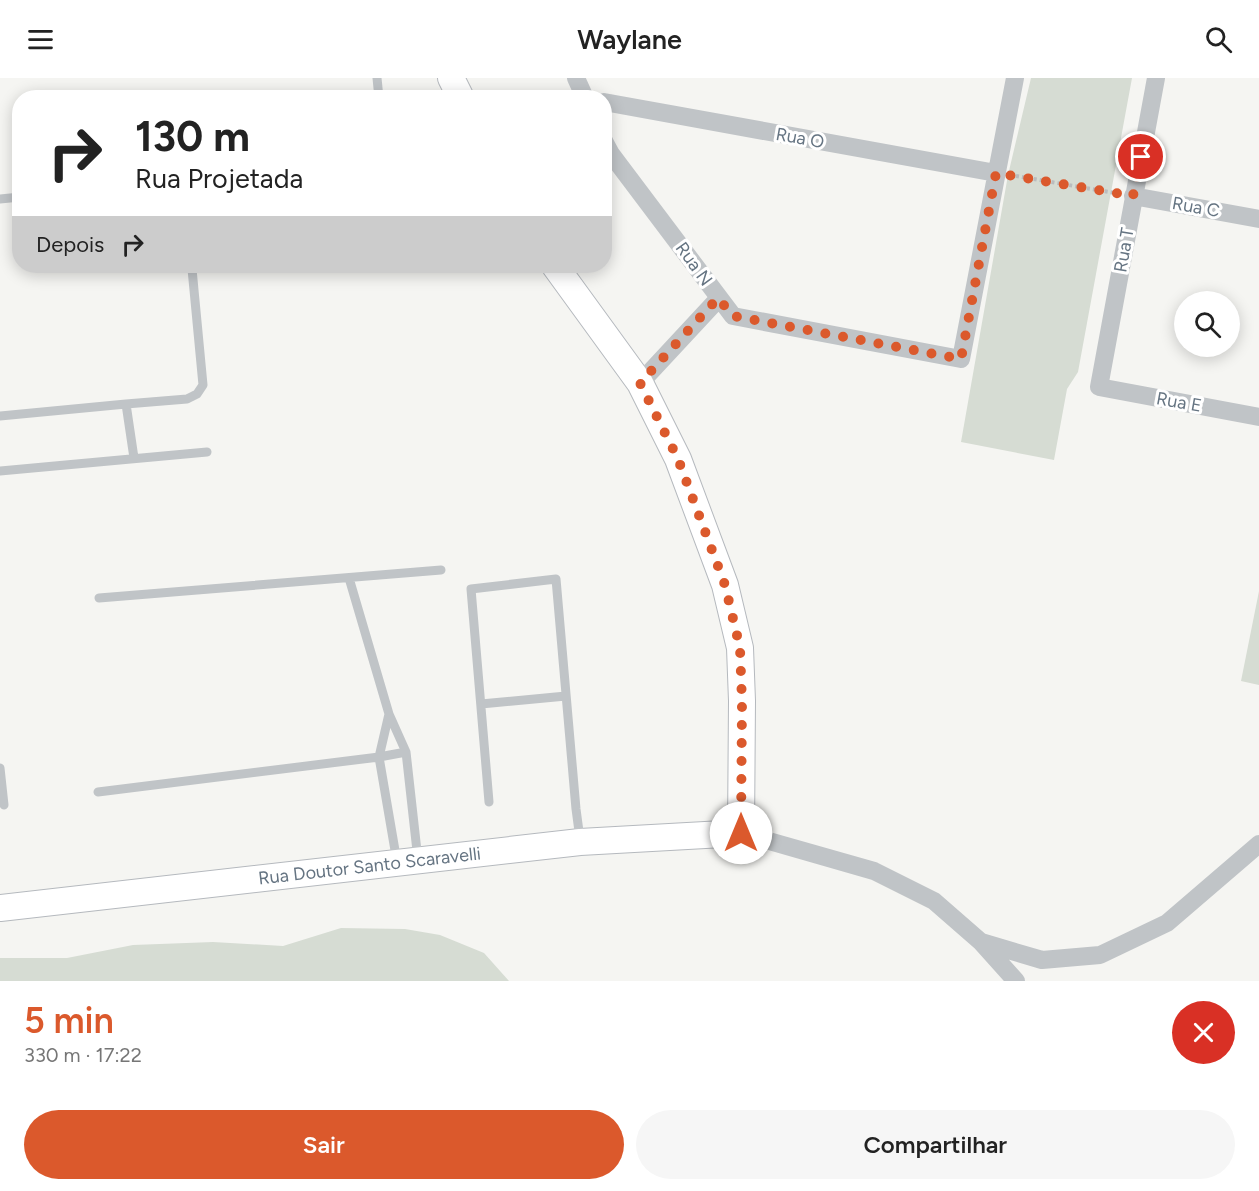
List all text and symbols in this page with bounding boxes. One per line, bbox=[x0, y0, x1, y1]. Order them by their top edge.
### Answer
icon: menu bbox=[24, 23, 57, 56]
text: Waylane bbox=[577, 23, 682, 56]
icon: search bbox=[1202, 23, 1235, 56]
text: 130 m bbox=[135, 111, 250, 162]
icon: right bbox=[36, 114, 114, 192]
street label: Rua O bbox=[774, 123, 826, 153]
pin bbox=[1115, 131, 1166, 182]
icon: arrive bbox=[1124, 140, 1157, 173]
text: Rua Projetada bbox=[135, 162, 303, 195]
street label: Rua C bbox=[1170, 192, 1222, 222]
street label: Rua T bbox=[1109, 226, 1139, 274]
icon: right bbox=[116, 228, 149, 261]
text: Depois bbox=[36, 231, 104, 258]
street label: Rua N bbox=[671, 238, 717, 290]
map controls bbox=[1174, 291, 1240, 357]
button: search bbox=[1174, 291, 1240, 357]
street label: Rua E bbox=[1155, 387, 1203, 417]
position arrow bbox=[709, 801, 773, 865]
street label: Rua Doutor Santo Scaravelli bbox=[257, 842, 482, 890]
text: 5 min bbox=[24, 999, 114, 1042]
button: close bbox=[1172, 1001, 1235, 1064]
text: 330 m · 17:22 bbox=[24, 1043, 142, 1067]
button: Sair bbox=[24, 1110, 624, 1179]
button: Compartilhar bbox=[636, 1110, 1235, 1179]

